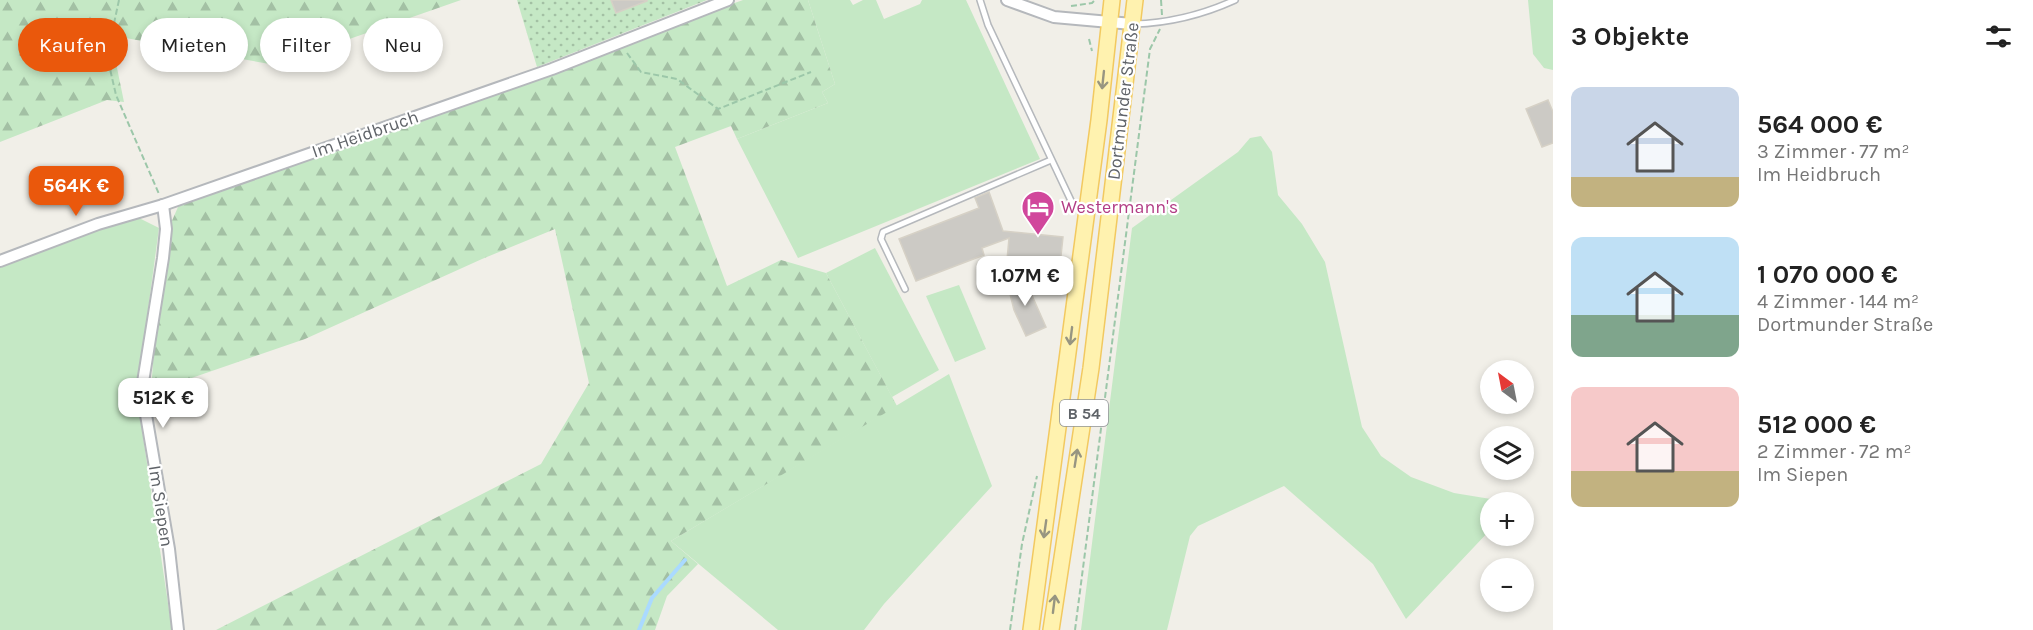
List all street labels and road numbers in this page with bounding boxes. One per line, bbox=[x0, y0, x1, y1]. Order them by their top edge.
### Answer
street label: Dortmunder Straße bbox=[1102, 21, 1144, 181]
street label: Im Heidbruch bbox=[309, 105, 421, 163]
road number: B 54 bbox=[1060, 400, 1108, 426]
street label: Im Siepen bbox=[144, 464, 178, 548]

